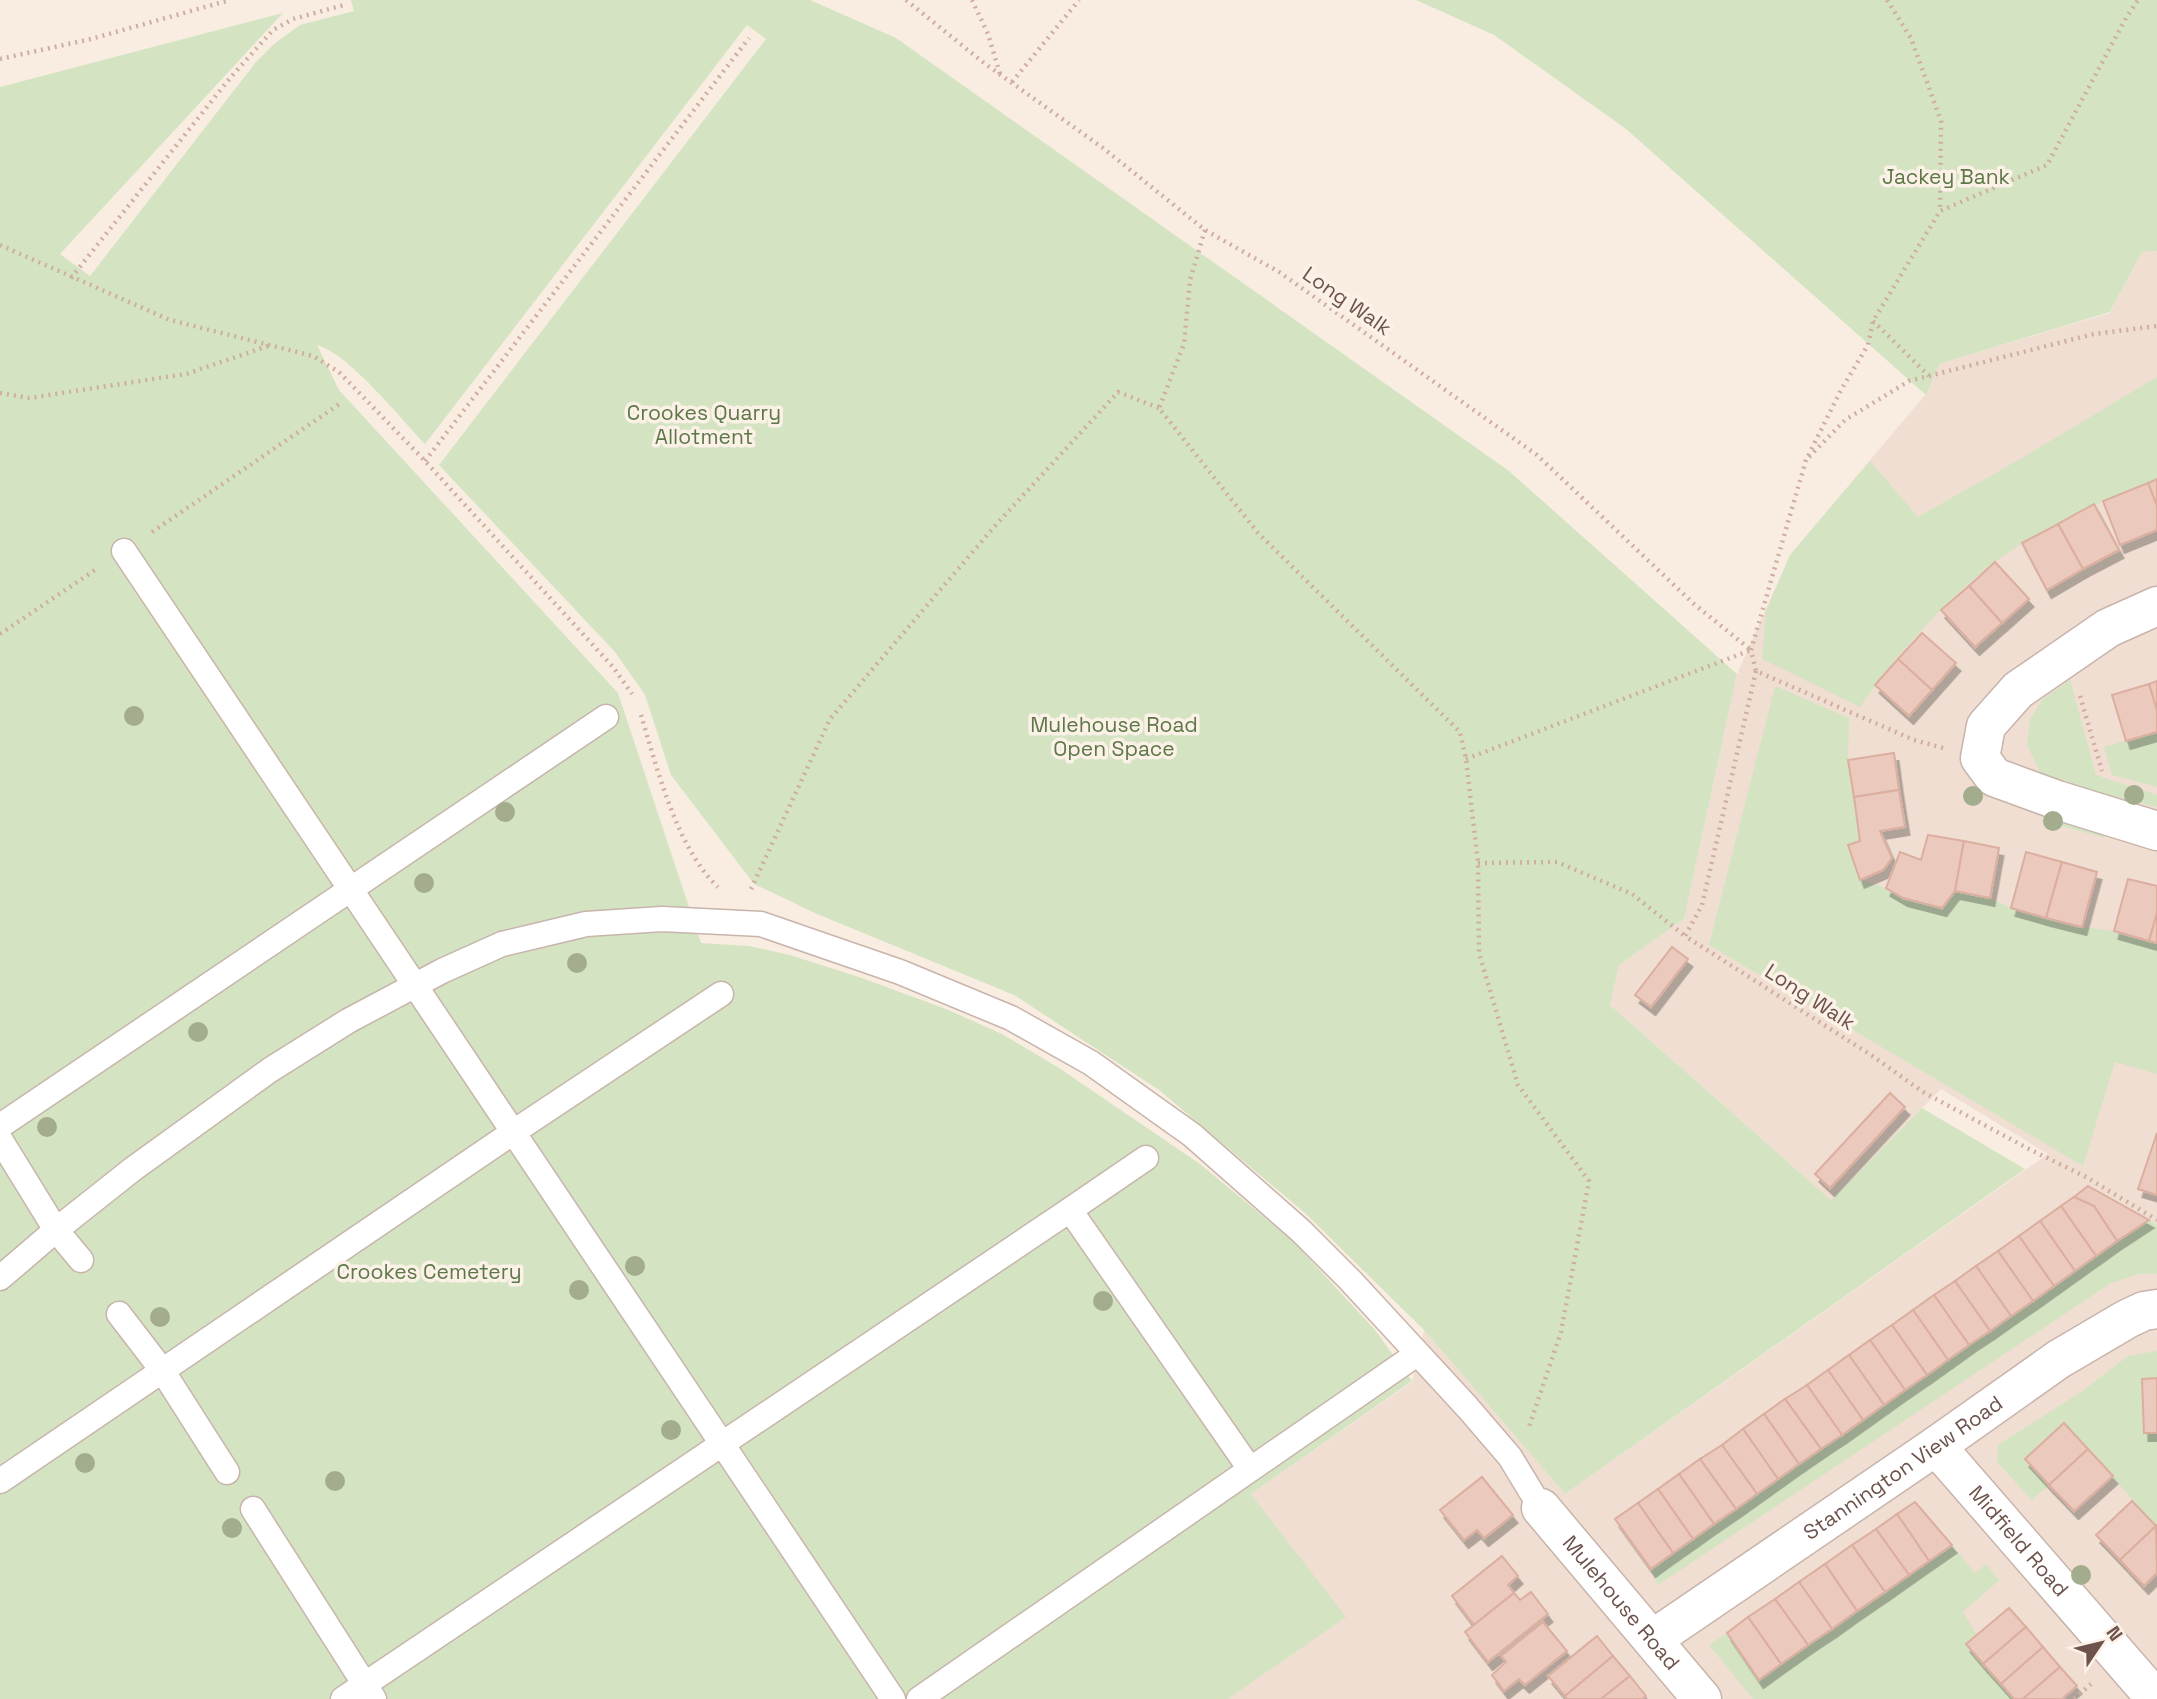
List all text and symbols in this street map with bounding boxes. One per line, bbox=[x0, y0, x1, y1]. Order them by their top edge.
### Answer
park label: Jackey Bank bbox=[1882, 163, 2010, 190]
street label: Long Walk bbox=[1297, 260, 1397, 341]
park label: Crookes Quarry Allotment bbox=[627, 399, 781, 450]
park label: Mulehouse Road Open Space bbox=[1030, 711, 1198, 762]
street label: Long Walk bbox=[1760, 957, 1861, 1036]
park label: Crookes Cemetery bbox=[336, 1258, 522, 1285]
street label: Stannington View Road bbox=[1798, 1389, 2008, 1546]
street label: Midfield Road bbox=[1963, 1479, 2075, 1602]
street label: Mulehouse Road bbox=[1557, 1530, 1686, 1675]
north arrow bbox=[2066, 1608, 2136, 1678]
text: N bbox=[2101, 1621, 2128, 1646]

